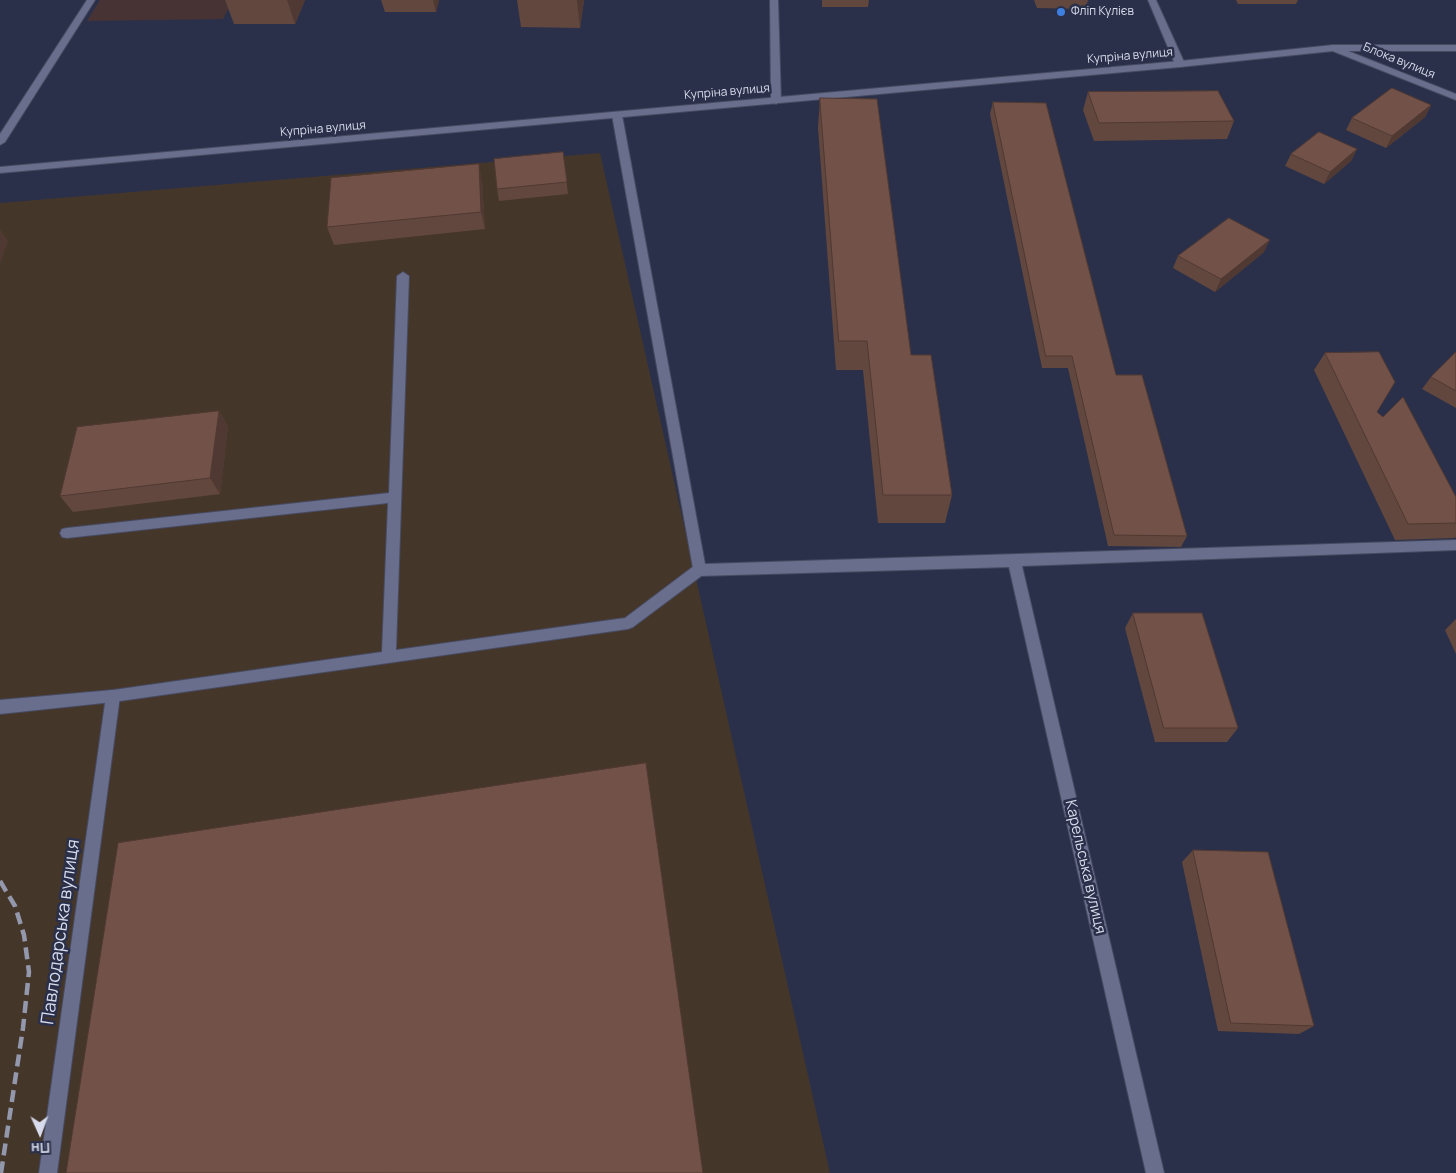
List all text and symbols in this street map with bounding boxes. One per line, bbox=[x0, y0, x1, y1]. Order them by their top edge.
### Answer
place label: Фліп Кулієв bbox=[1071, 5, 1134, 19]
marker: Фліп Кулієв bbox=[1055, 6, 1067, 18]
street label: Блока вулиця bbox=[1361, 40, 1437, 82]
street label: Купріна вулиця bbox=[1086, 45, 1174, 67]
street label: Купріна вулиця bbox=[683, 81, 771, 103]
street label: Купріна вулиця bbox=[279, 118, 367, 140]
street label: Карельська вулиця bbox=[1061, 798, 1109, 936]
street label: Павлодарська вулиця bbox=[37, 838, 85, 1026]
north arrow bbox=[15, 1108, 65, 1158]
text: Пн bbox=[31, 1139, 50, 1158]

